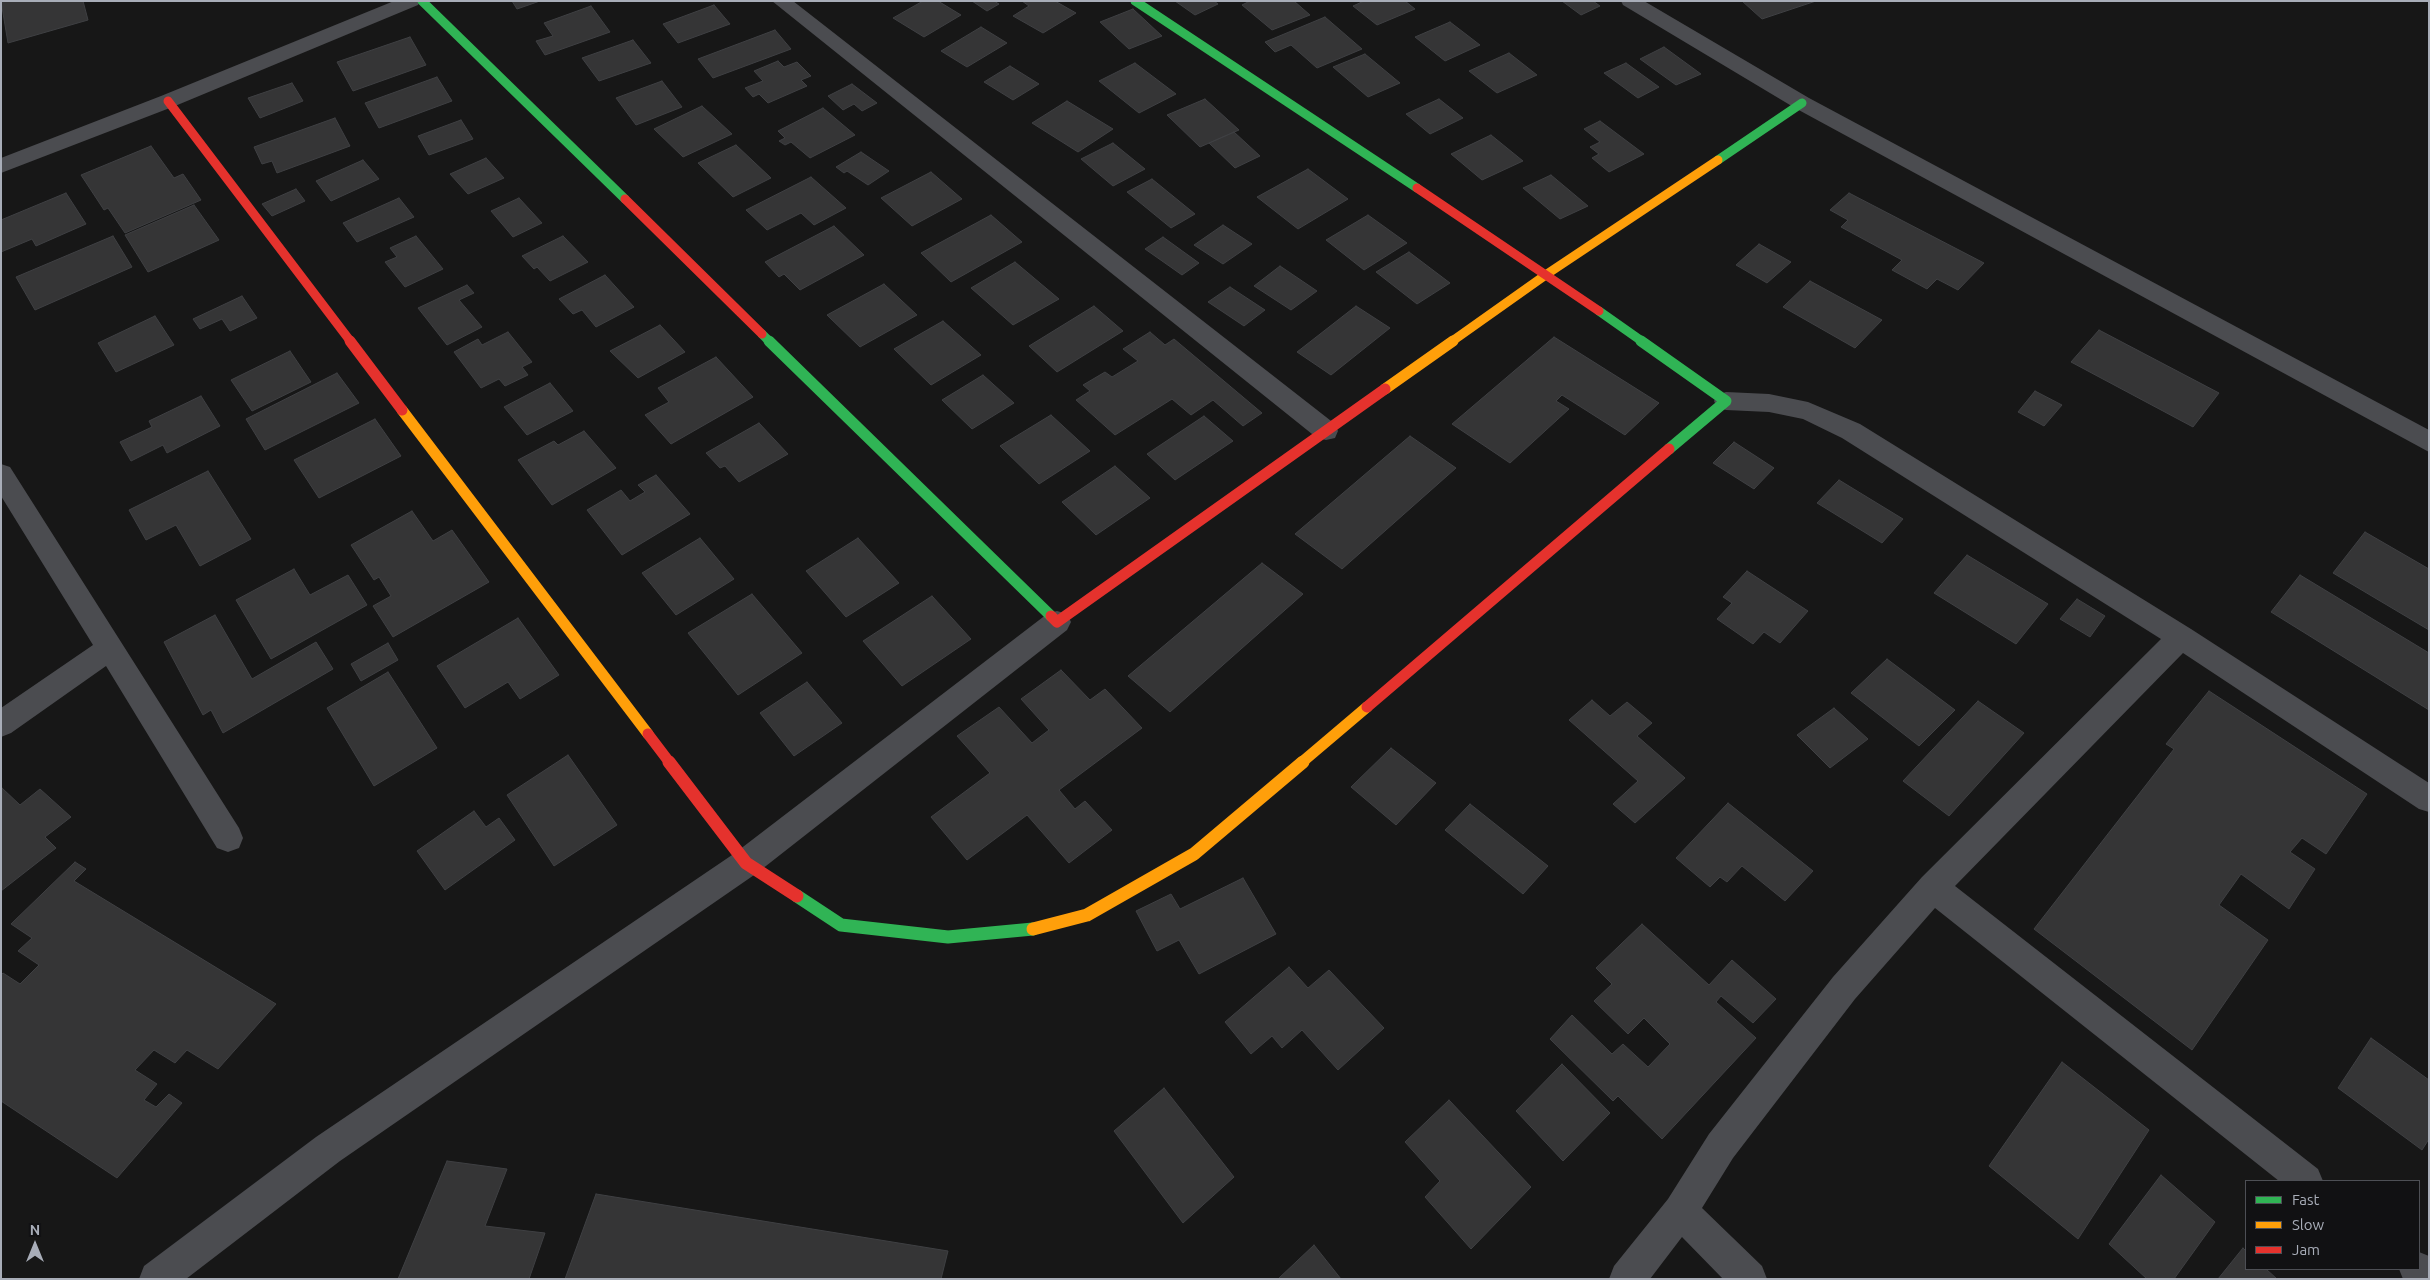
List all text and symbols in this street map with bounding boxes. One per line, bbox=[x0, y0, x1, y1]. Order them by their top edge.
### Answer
legend bbox=[2245, 1180, 2420, 1270]
text: Fast bbox=[2292, 1191, 2319, 1208]
text: Slow bbox=[2292, 1216, 2324, 1233]
north arrow bbox=[10, 1220, 60, 1270]
text: N bbox=[30, 1222, 40, 1238]
text: Jam bbox=[2292, 1241, 2320, 1258]

